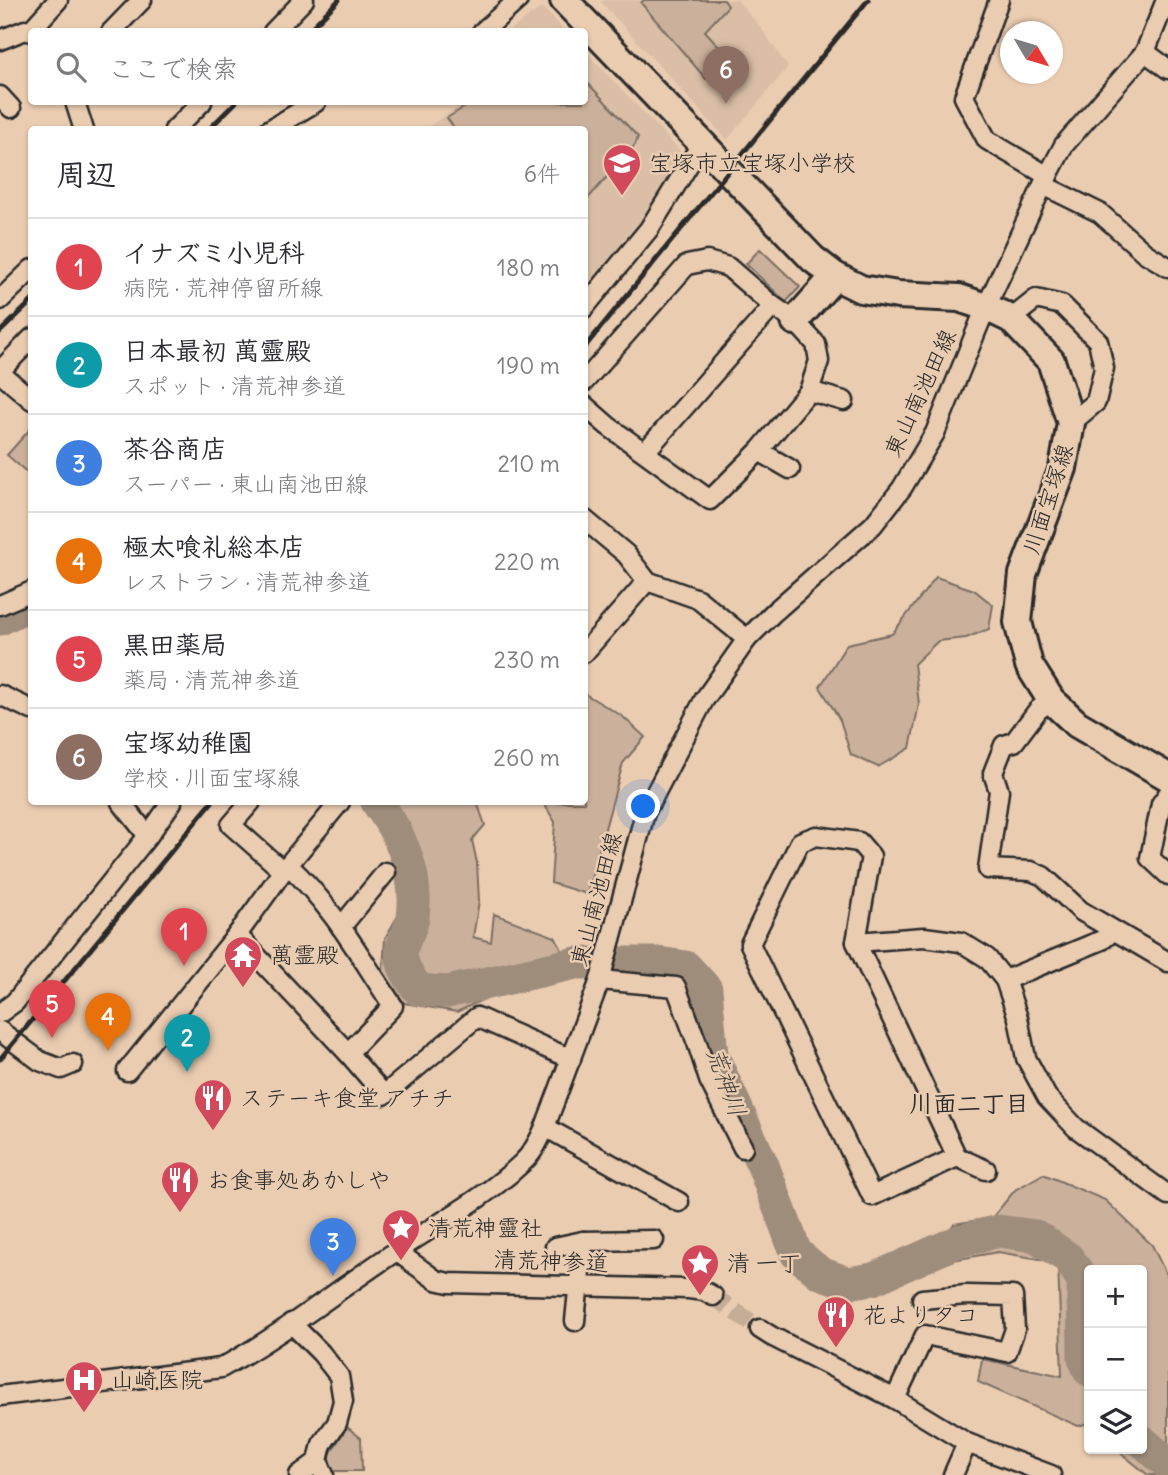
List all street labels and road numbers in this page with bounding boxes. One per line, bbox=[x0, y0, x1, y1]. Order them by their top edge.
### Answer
street label: 東山南池田線 bbox=[877, 324, 962, 461]
street label: 川面宝塚線 bbox=[1016, 440, 1079, 558]
street label: 東山南池田線 bbox=[564, 828, 627, 969]
street label: 清荒神参道 bbox=[493, 1244, 609, 1277]

